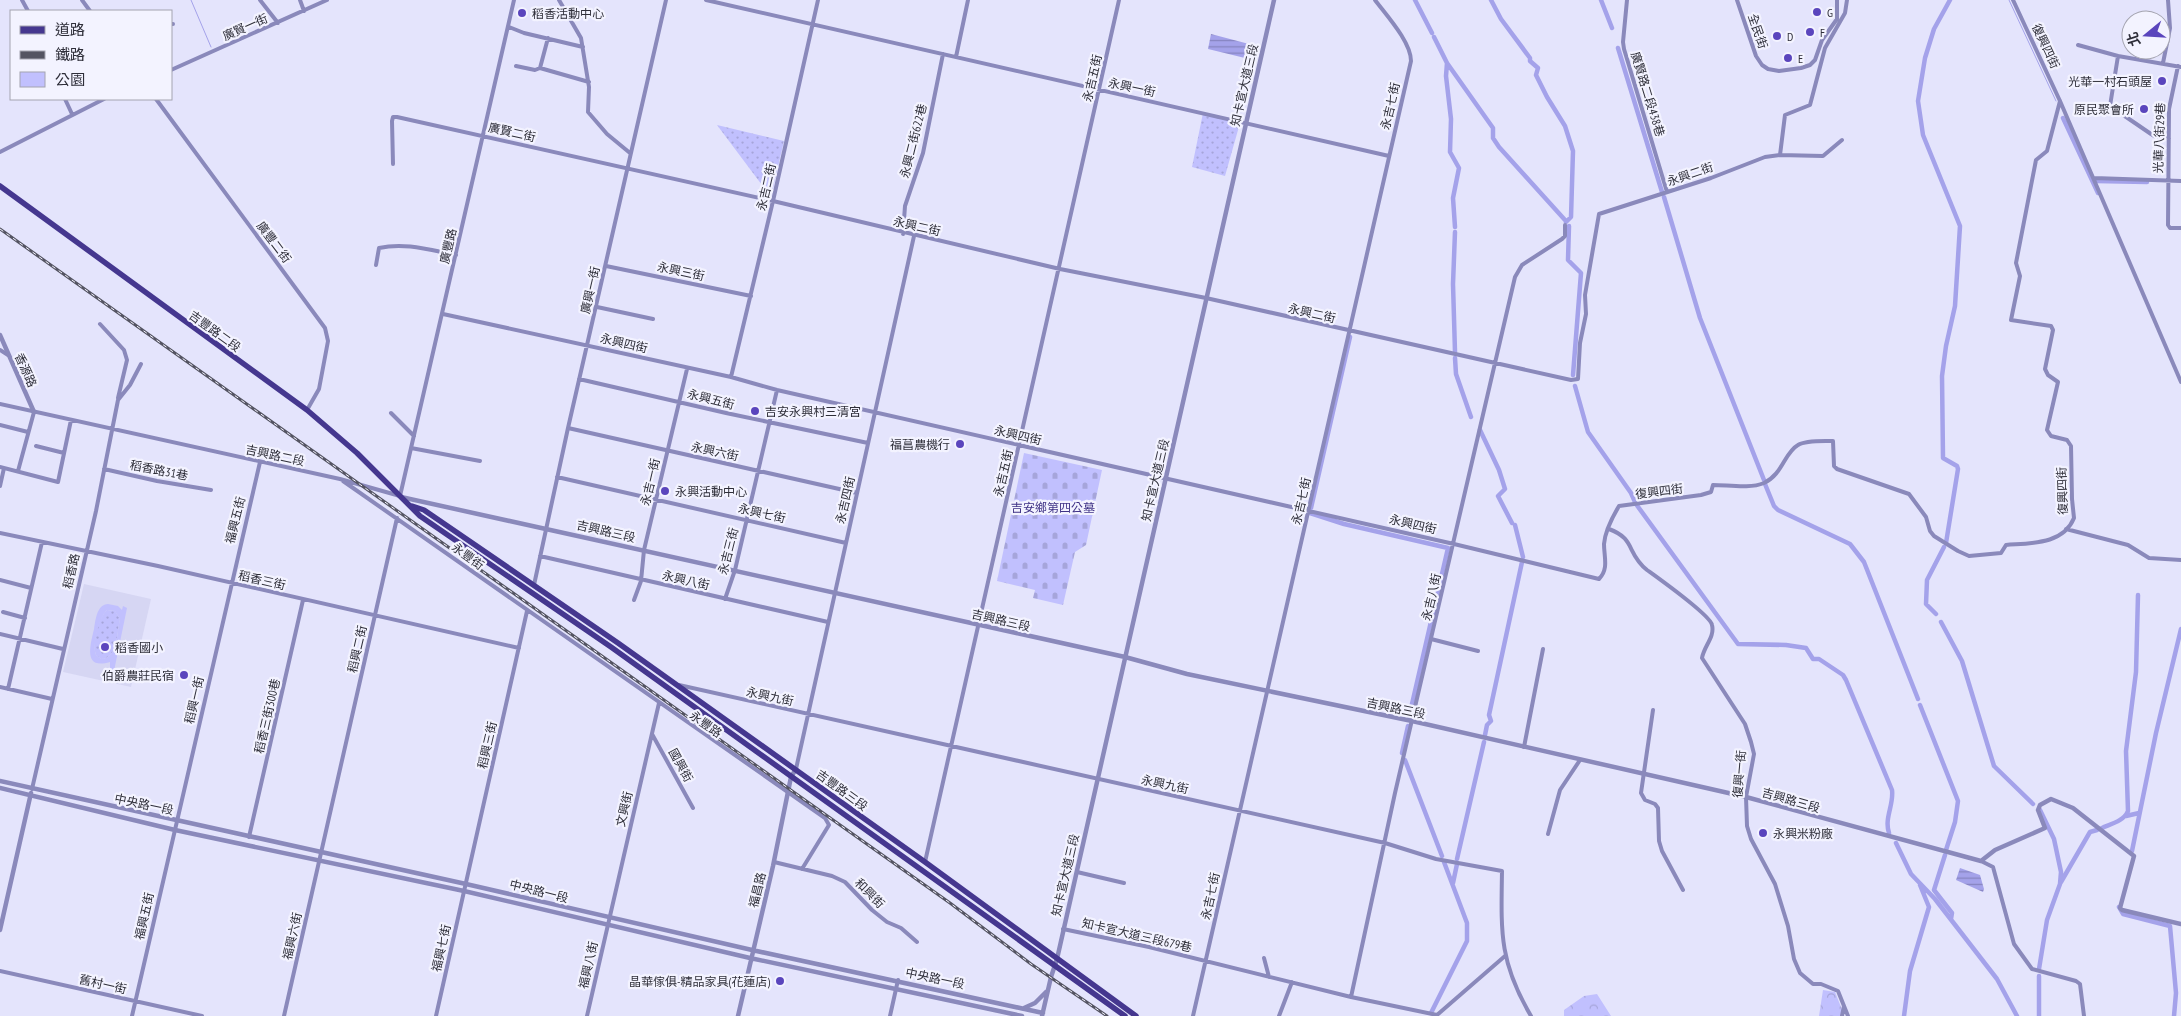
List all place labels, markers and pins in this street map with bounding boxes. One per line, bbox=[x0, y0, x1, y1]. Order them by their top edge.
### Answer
place label: G bbox=[1827, 5, 1833, 20]
place label: 稻香活動中心 bbox=[532, 6, 604, 21]
marker: G bbox=[1811, 6, 1823, 18]
marker: 稻香活動中心 bbox=[516, 7, 528, 19]
place label: F bbox=[1820, 25, 1825, 40]
marker: F bbox=[1804, 26, 1816, 38]
place label: D bbox=[1787, 29, 1793, 44]
marker: D bbox=[1771, 30, 1783, 42]
place label: E bbox=[1798, 51, 1803, 66]
marker: E bbox=[1782, 52, 1794, 64]
place label: 光華一村石頭屋 bbox=[2068, 74, 2152, 89]
marker: 光華一村石頭屋 bbox=[2156, 75, 2168, 87]
place label: 原民聚會所 bbox=[2074, 102, 2134, 117]
marker: 原民聚會所 bbox=[2138, 103, 2150, 115]
place label: 吉安永興村三清宮 bbox=[765, 404, 861, 419]
marker: 吉安永興村三清宮 bbox=[749, 405, 761, 417]
place label: 福菖農機行 bbox=[890, 437, 950, 452]
marker: 福菖農機行 bbox=[954, 438, 966, 450]
place label: 永興活動中心 bbox=[675, 484, 747, 499]
marker: 永興活動中心 bbox=[659, 485, 671, 497]
place label: 稻香國小 bbox=[115, 640, 163, 655]
marker: 稻香國小 bbox=[99, 641, 111, 653]
place label: 伯爵農莊民宿 bbox=[102, 668, 174, 683]
marker: 伯爵農莊民宿 bbox=[178, 669, 190, 681]
place label: 永興米粉廠 bbox=[1773, 826, 1833, 841]
marker: 永興米粉廠 bbox=[1757, 827, 1769, 839]
place label: 晶華傢俱-精品家具(花蓮店) bbox=[629, 974, 770, 989]
marker: 晶華傢俱-精品家具(花蓮店) bbox=[774, 975, 786, 987]

